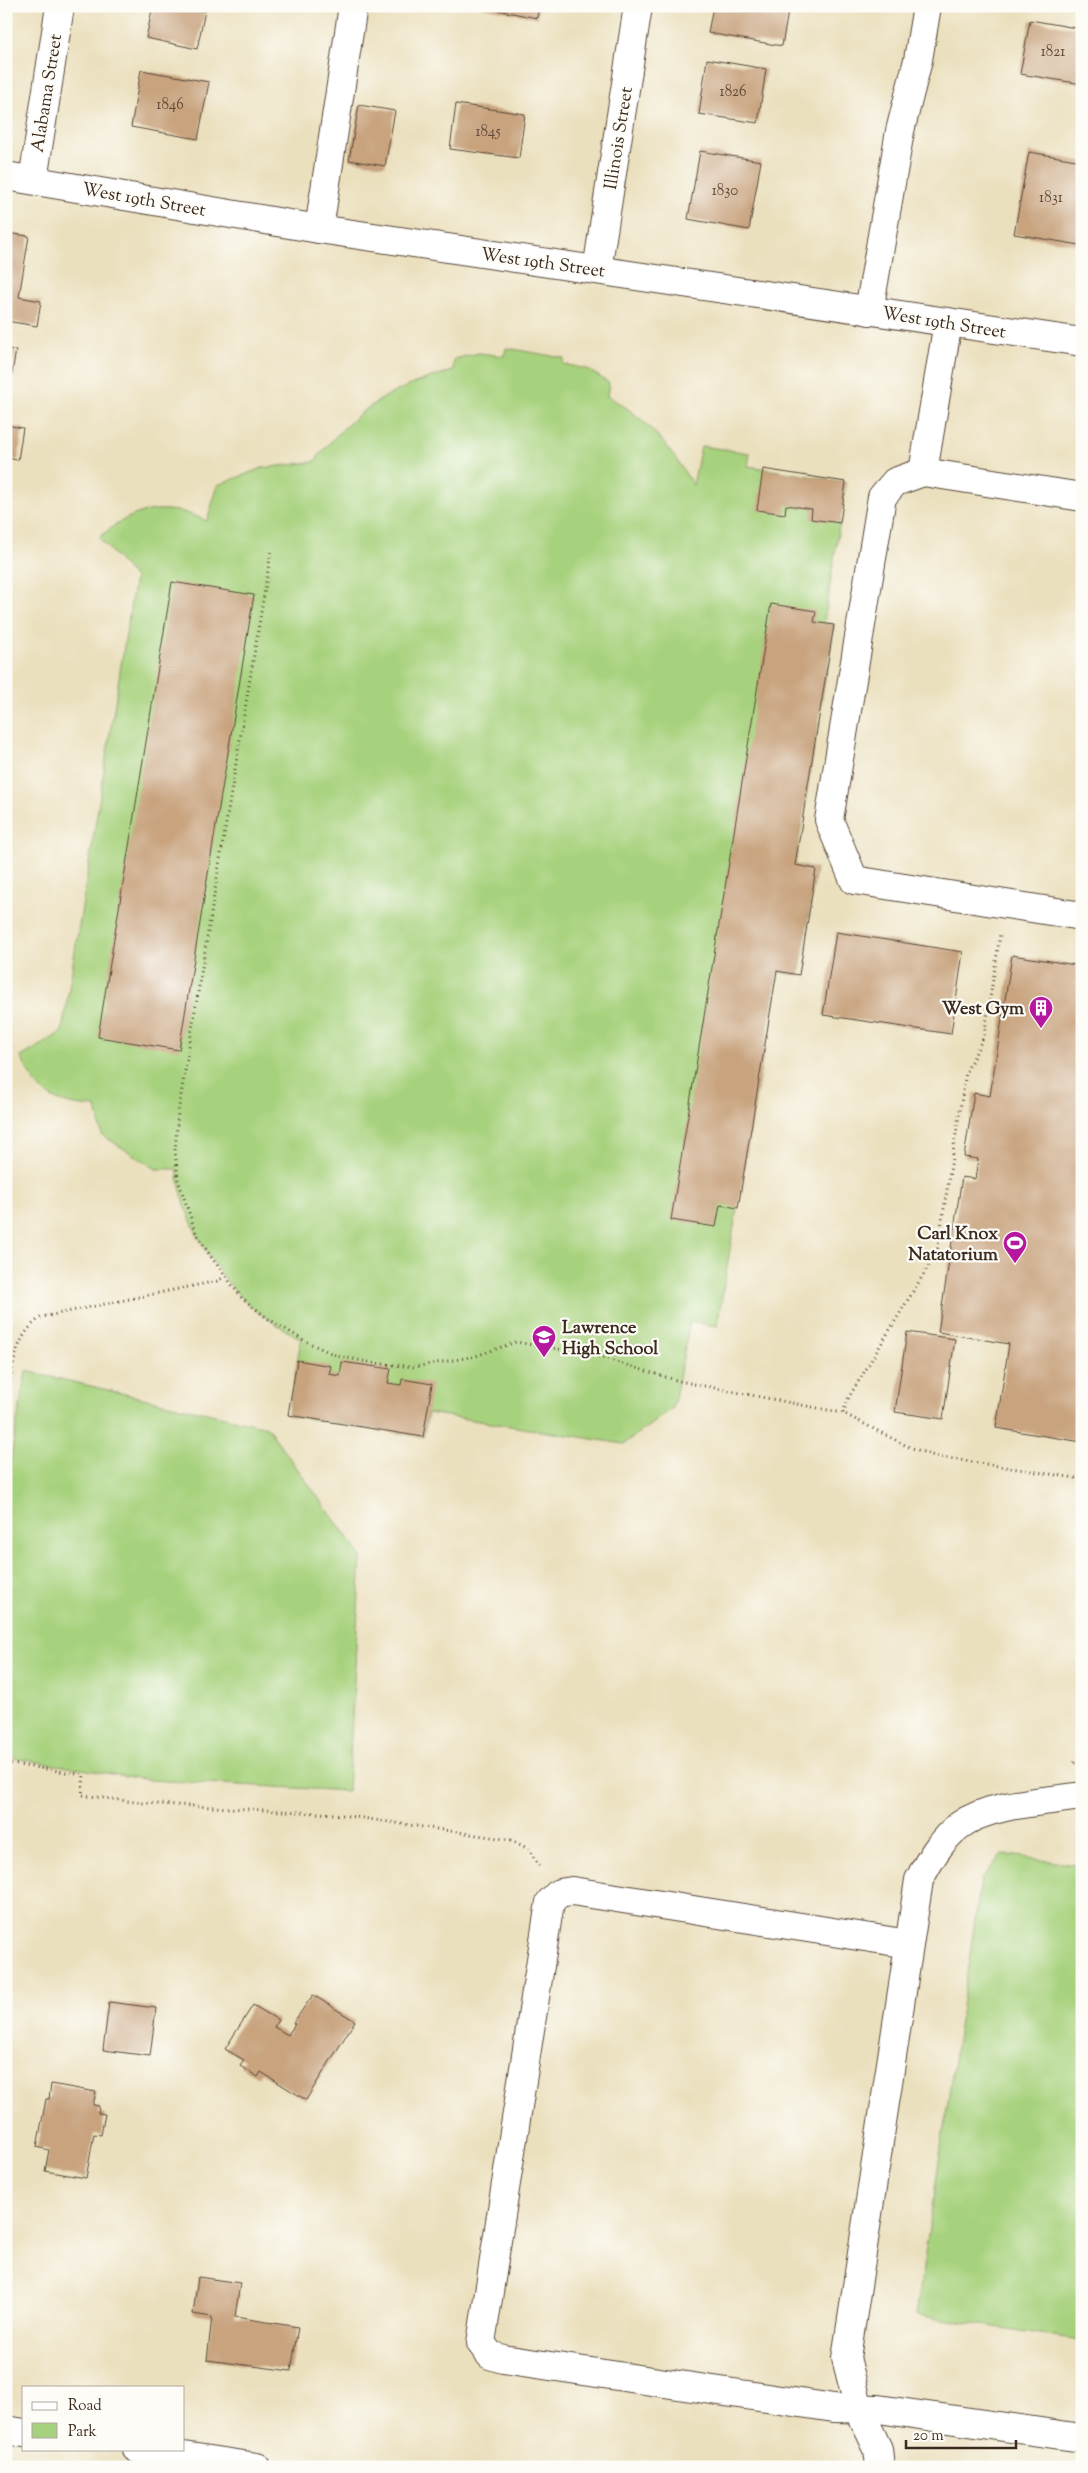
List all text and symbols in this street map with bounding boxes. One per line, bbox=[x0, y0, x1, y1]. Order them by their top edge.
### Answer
street label: Alabama Street bbox=[26, 32, 70, 154]
house number: 1821 bbox=[1041, 42, 1065, 63]
house number: 1826 bbox=[720, 82, 746, 103]
street label: Illinois Street bbox=[599, 85, 641, 192]
house number: 1846 bbox=[156, 95, 184, 116]
house number: 1845 bbox=[475, 122, 501, 143]
street label: West 19th Street bbox=[80, 177, 208, 225]
house number: 1830 bbox=[712, 181, 738, 202]
house number: 1831 bbox=[1039, 188, 1063, 209]
street label: West 19th Street bbox=[479, 242, 607, 286]
street label: West 19th Street bbox=[880, 301, 1008, 347]
building icon: West Gym bbox=[1028, 995, 1054, 1029]
place label: West Gym bbox=[942, 997, 1024, 1023]
place label: Carl Knox Natatorium bbox=[908, 1222, 998, 1269]
sports icon: Carl Knox Natatorium bbox=[1002, 1230, 1028, 1264]
place label: Lawrence High School bbox=[562, 1316, 659, 1363]
school or university icon: Lawrence High School bbox=[531, 1324, 557, 1358]
legend bbox=[22, 2386, 185, 2450]
text: Road bbox=[68, 2396, 102, 2417]
scale bar bbox=[906, 2418, 1016, 2450]
text: Park bbox=[68, 2422, 97, 2443]
text: 20 m bbox=[913, 2426, 944, 2447]

